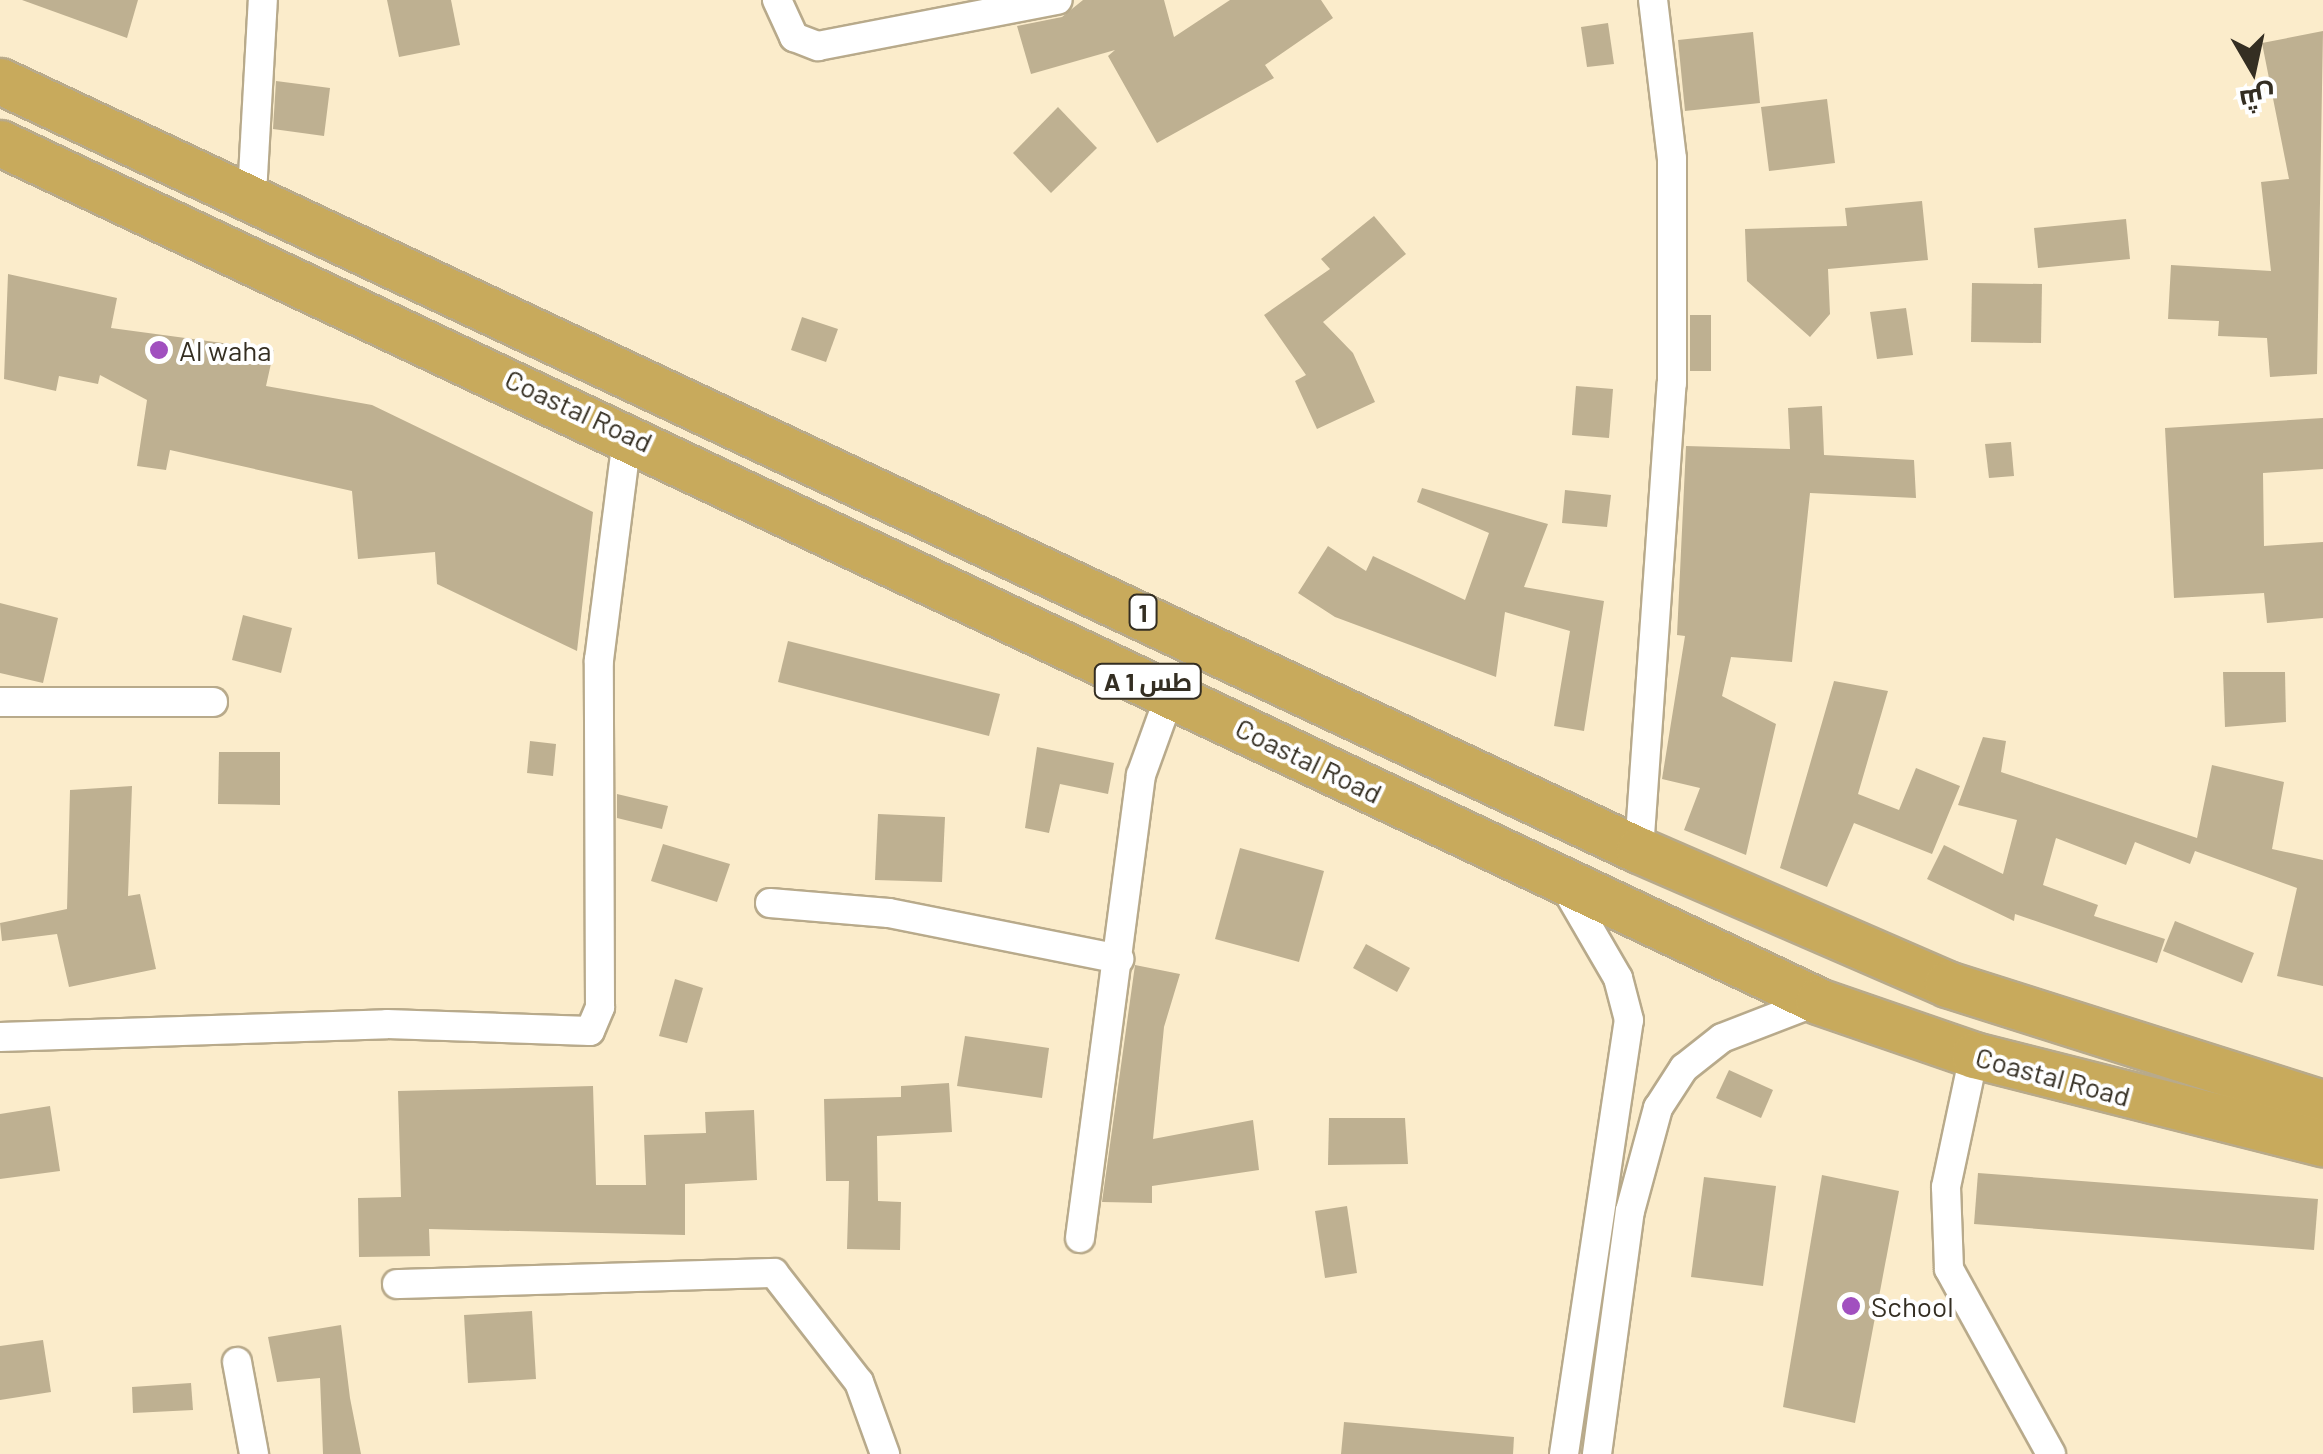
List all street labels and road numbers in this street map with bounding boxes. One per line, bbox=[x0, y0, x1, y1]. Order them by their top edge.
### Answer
street label: Coastal Road bbox=[500, 361, 658, 459]
road number: 1 bbox=[1128, 592, 1158, 632]
road number: A 1 طس bbox=[1093, 661, 1203, 701]
street label: Coastal Road bbox=[1230, 710, 1388, 810]
street label: Coastal Road bbox=[1972, 1039, 2134, 1113]

